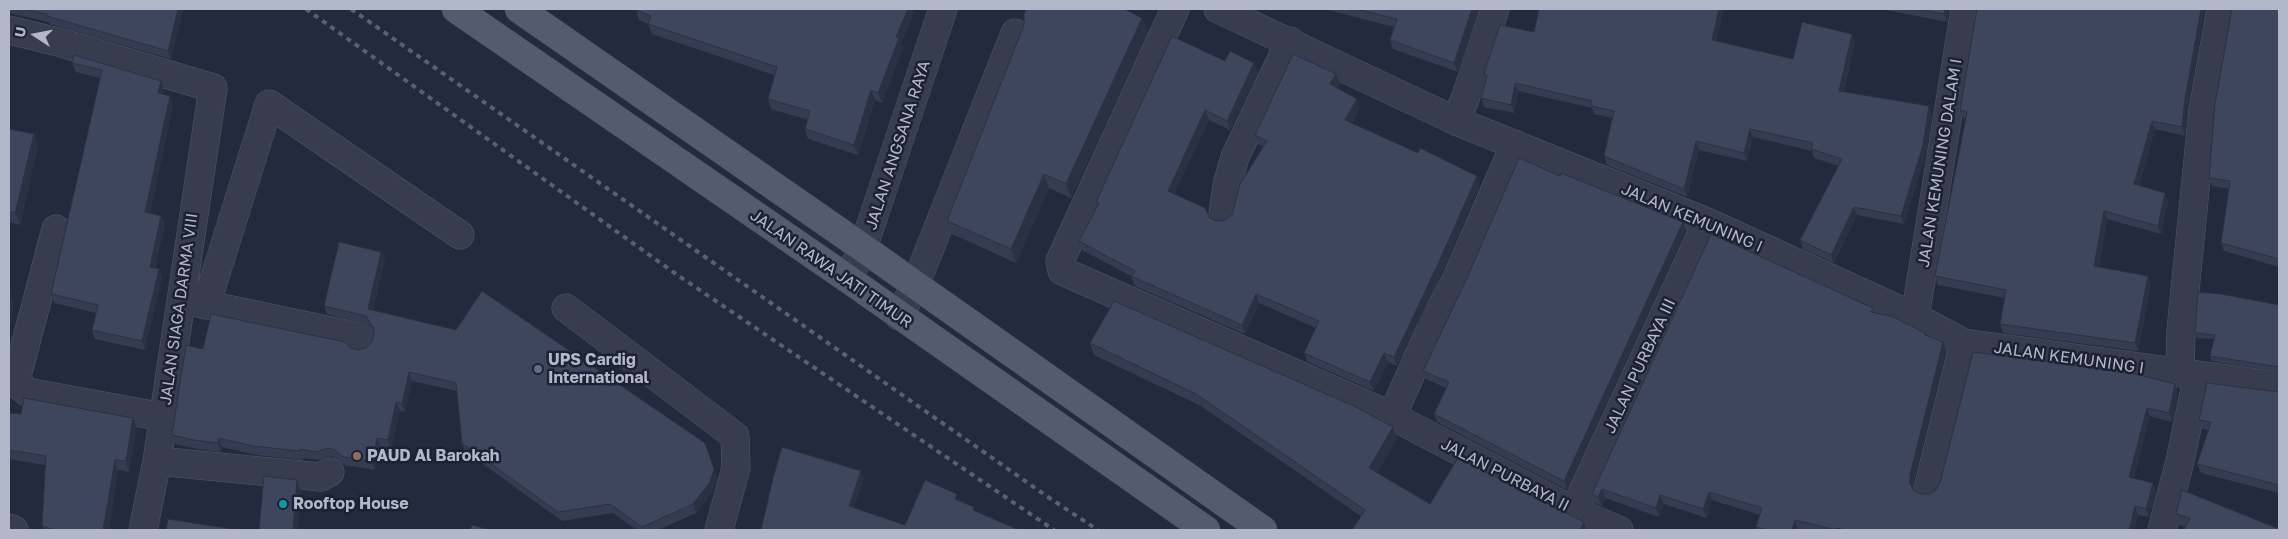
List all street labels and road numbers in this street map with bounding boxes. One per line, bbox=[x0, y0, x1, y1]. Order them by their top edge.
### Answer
street label: JALAN KEMUNING DALAM I bbox=[1914, 57, 1966, 269]
street label: JALAN ANGSANA RAYA bbox=[862, 58, 934, 232]
street label: JALAN KEMUNING I bbox=[1619, 180, 1765, 256]
street label: JALAN RAWA JATI TIMUR bbox=[746, 206, 916, 332]
street label: JALAN SIAGA DARMA VIII bbox=[156, 212, 202, 406]
street label: JALAN PURBAYA III bbox=[1600, 296, 1680, 436]
street label: JALAN KEMUNING I bbox=[1993, 338, 2145, 378]
street label: JALAN PURBAYA II bbox=[1438, 434, 1572, 516]

